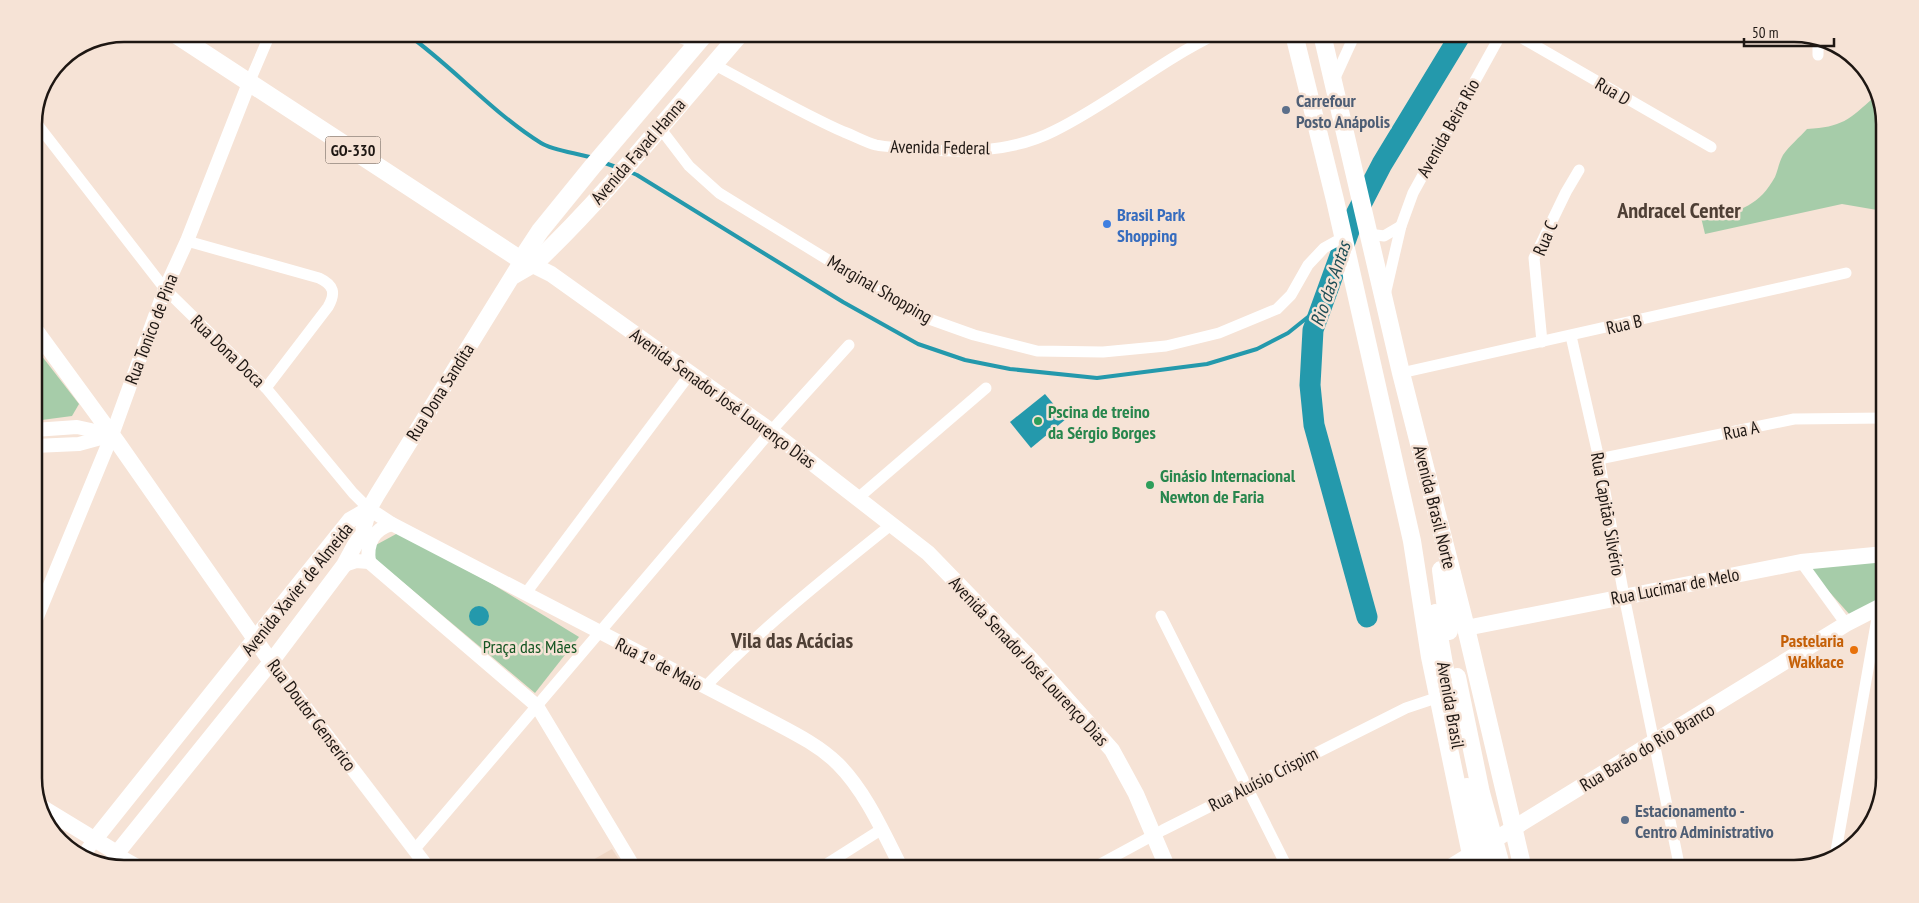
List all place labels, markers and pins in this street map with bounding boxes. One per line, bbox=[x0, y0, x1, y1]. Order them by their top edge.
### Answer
place label: Carrefour Posto Anápolis bbox=[1296, 89, 1390, 133]
marker: Carrefour Posto Anápolis bbox=[1280, 104, 1292, 116]
place label: Brasil Park Shopping bbox=[1117, 203, 1186, 247]
marker: Brasil Park Shopping bbox=[1101, 218, 1113, 230]
place label: Pscina de treino da Sérgio Borges bbox=[1048, 400, 1156, 444]
marker: Pscina de treino da Sérgio Borges bbox=[1032, 415, 1044, 427]
place label: Ginásio Internacional Newton de Faria bbox=[1160, 464, 1296, 508]
marker: Ginásio Internacional Newton de Faria bbox=[1144, 479, 1156, 491]
place label: Pastelaria Wakkace bbox=[1781, 629, 1844, 673]
marker: Pastelaria Wakkace bbox=[1848, 644, 1860, 656]
place label: Estacionamento - Centro Administrativo bbox=[1635, 799, 1774, 843]
marker: Estacionamento - Centro Administrativo bbox=[1619, 814, 1631, 826]

